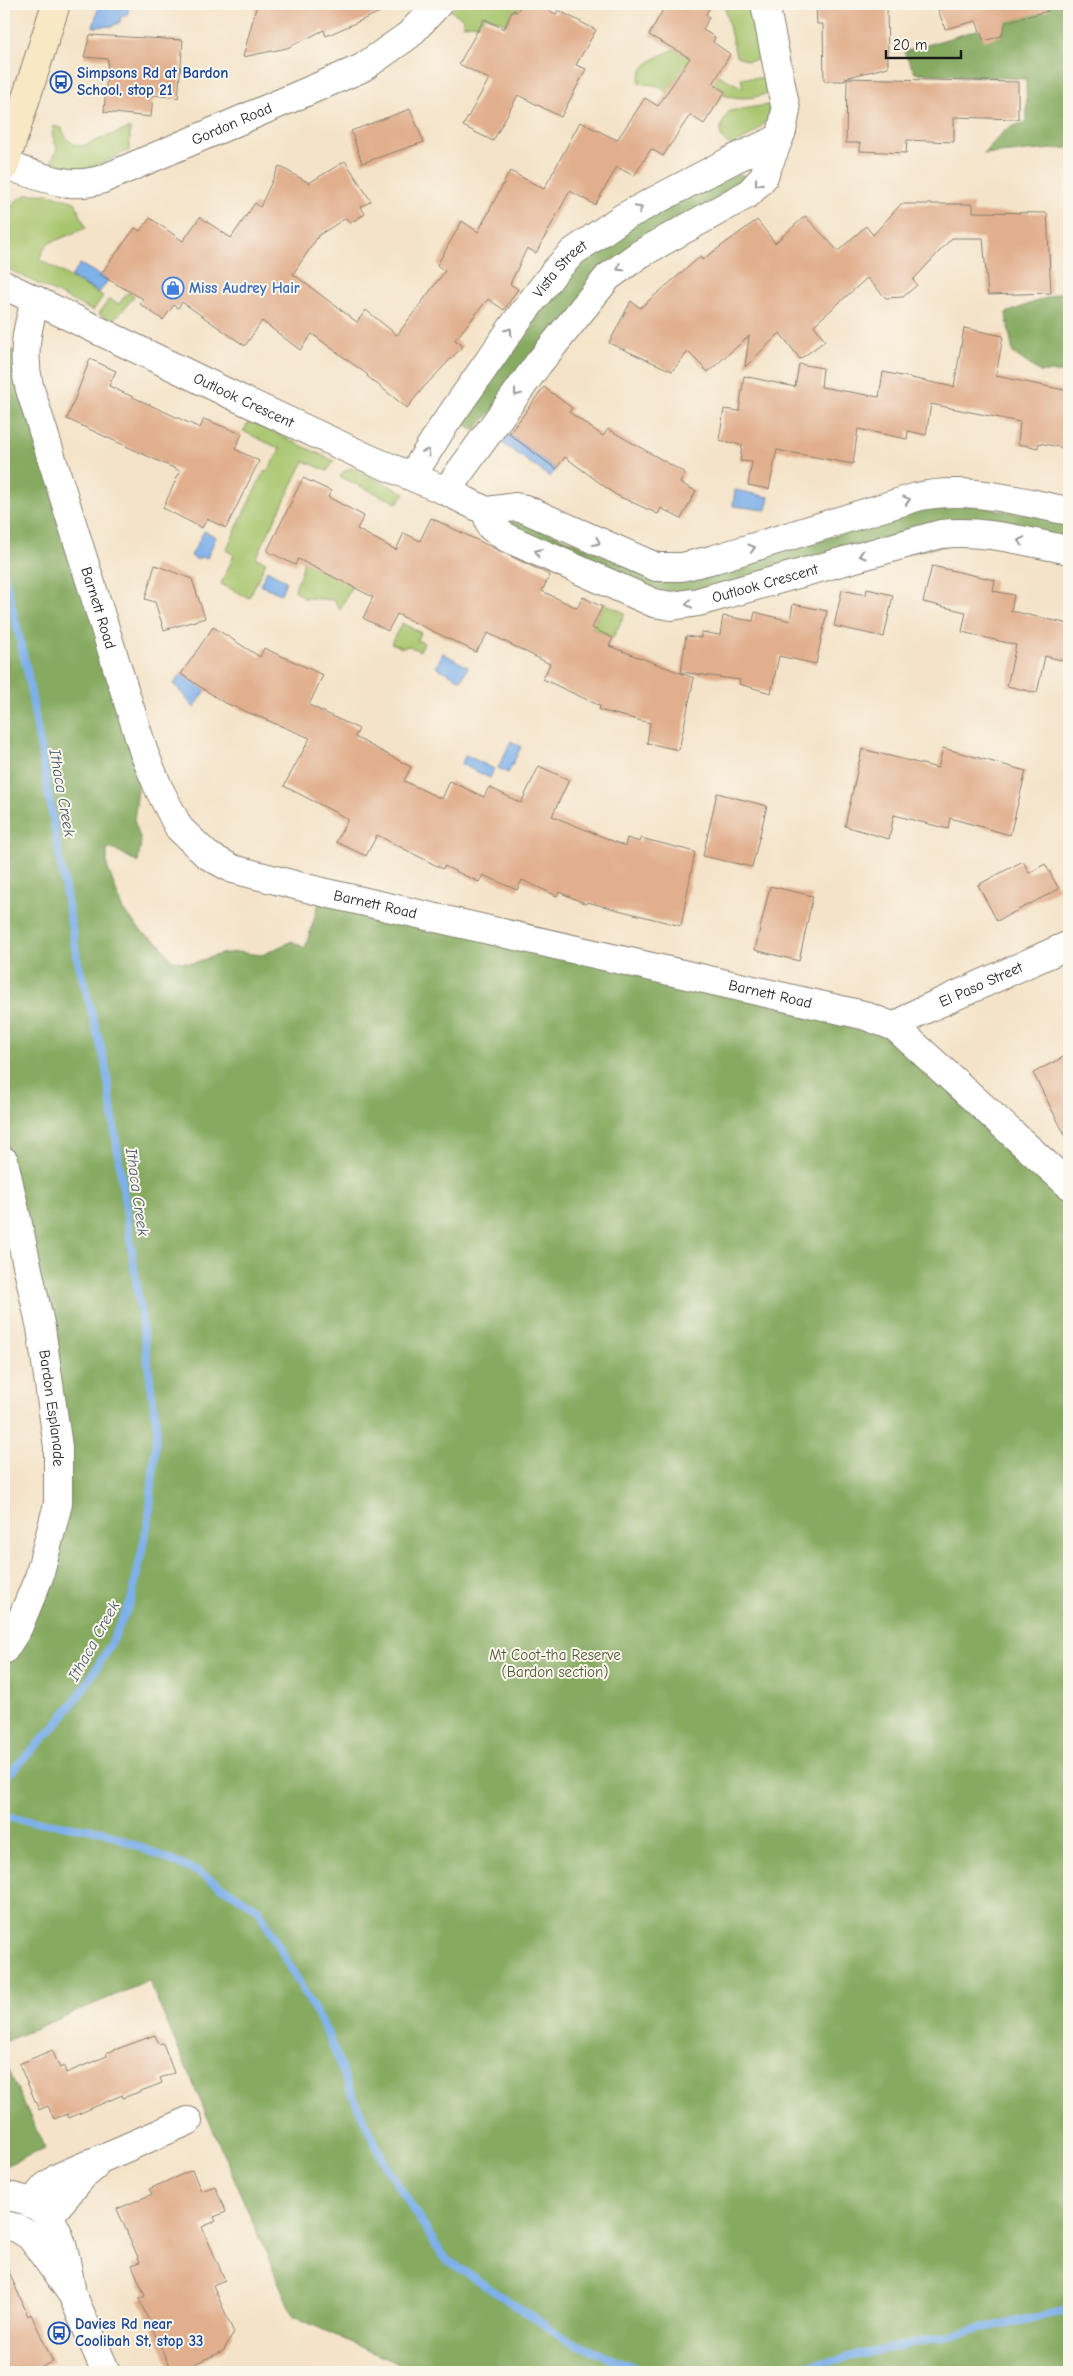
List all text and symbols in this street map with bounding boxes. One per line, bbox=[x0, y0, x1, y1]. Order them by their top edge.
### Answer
scale bar bbox=[886, 28, 960, 60]
text: 20 m bbox=[893, 36, 927, 54]
place label: Simpsons Rd at Bardon School, stop 21 bbox=[77, 64, 229, 99]
bus stop icon: Simpsons Rd at Bardon School, stop 21 bbox=[49, 70, 73, 94]
street label: Gordon Road bbox=[189, 99, 275, 149]
one-way arrow bbox=[755, 177, 764, 187]
one-way arrow bbox=[633, 205, 642, 215]
street label: Vista Street bbox=[529, 236, 591, 301]
one-way arrow bbox=[616, 262, 626, 271]
shop icon: Miss Audrey Hair bbox=[161, 276, 185, 300]
place label: Miss Audrey Hair bbox=[189, 279, 300, 297]
one-way arrow bbox=[504, 328, 512, 337]
street label: Outlook Crescent bbox=[191, 369, 298, 432]
one-way arrow bbox=[514, 387, 523, 397]
one-way arrow bbox=[420, 449, 430, 458]
one-way arrow bbox=[902, 496, 910, 506]
one-way arrow bbox=[592, 535, 601, 546]
one-way arrow bbox=[1017, 536, 1026, 546]
one-way arrow bbox=[747, 544, 755, 554]
one-way arrow bbox=[534, 547, 543, 558]
one-way arrow bbox=[858, 549, 867, 560]
street label: Outlook Crescent bbox=[710, 560, 821, 607]
street label: Barnett Road bbox=[77, 565, 120, 651]
one-way arrow bbox=[685, 598, 694, 608]
water label: Ithaca Creek bbox=[45, 747, 79, 839]
street label: Barnett Road bbox=[332, 886, 419, 922]
street label: El Paso Street bbox=[936, 958, 1026, 1011]
street label: Barnett Road bbox=[727, 976, 814, 1012]
water label: Ithaca Creek bbox=[122, 1146, 152, 1238]
street label: Bardon Esplanade bbox=[35, 1349, 67, 1467]
water label: Ithaca Creek bbox=[64, 1598, 124, 1685]
park label: Mt Coot-tha Reserve (Bardon section) bbox=[489, 1646, 621, 1681]
place label: Davies Rd near Coolibah St, stop 33 bbox=[75, 2315, 203, 2350]
bus stop icon: Davies Rd near Coolibah St, stop 33 bbox=[47, 2321, 71, 2345]

